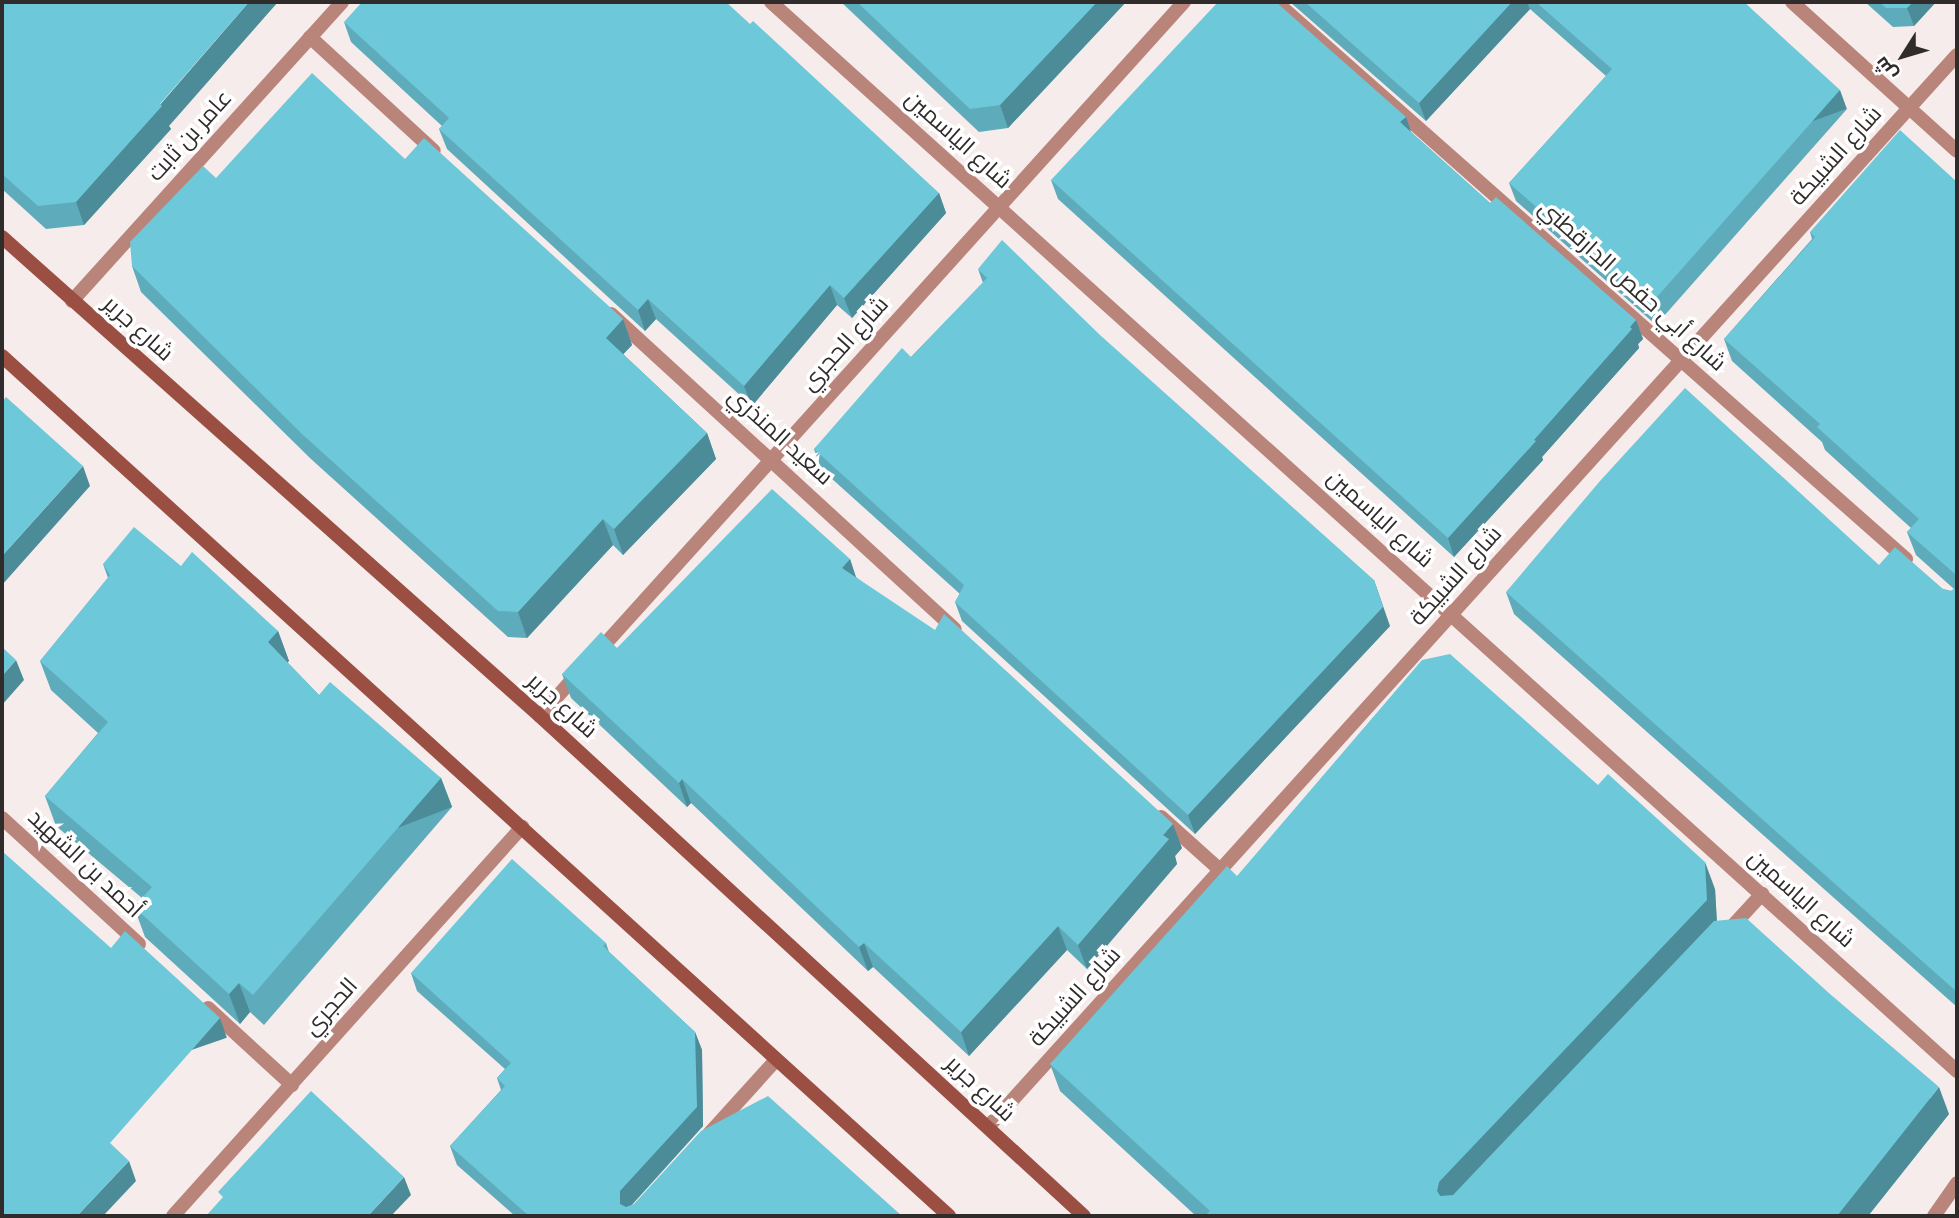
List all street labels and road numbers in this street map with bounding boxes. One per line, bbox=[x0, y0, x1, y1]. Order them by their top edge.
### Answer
street label: عامر بن ثابت bbox=[142, 85, 238, 187]
street label: شارع الياسمين bbox=[899, 85, 1017, 195]
street label: شارع الشبيكة bbox=[1784, 101, 1888, 211]
street label: شارع أبي حفص الدارقطني bbox=[1532, 194, 1732, 378]
street label: شارع جرير bbox=[97, 290, 179, 368]
street label: شارع الحجري bbox=[795, 291, 895, 397]
street label: سعيد المنذري bbox=[722, 383, 838, 491]
street label: شارع الياسمين bbox=[1321, 464, 1439, 574]
street label: شارع الشبيكة bbox=[1404, 521, 1508, 631]
street label: شارع جرير bbox=[521, 667, 603, 745]
street label: أحمد بن الشهيد bbox=[22, 804, 148, 924]
street label: شارع الياسمين bbox=[1742, 844, 1860, 954]
street label: شارع الشبيكة bbox=[1023, 942, 1127, 1052]
street label: الحجري bbox=[298, 973, 364, 1041]
street label: شارع جرير bbox=[940, 1050, 1020, 1128]

